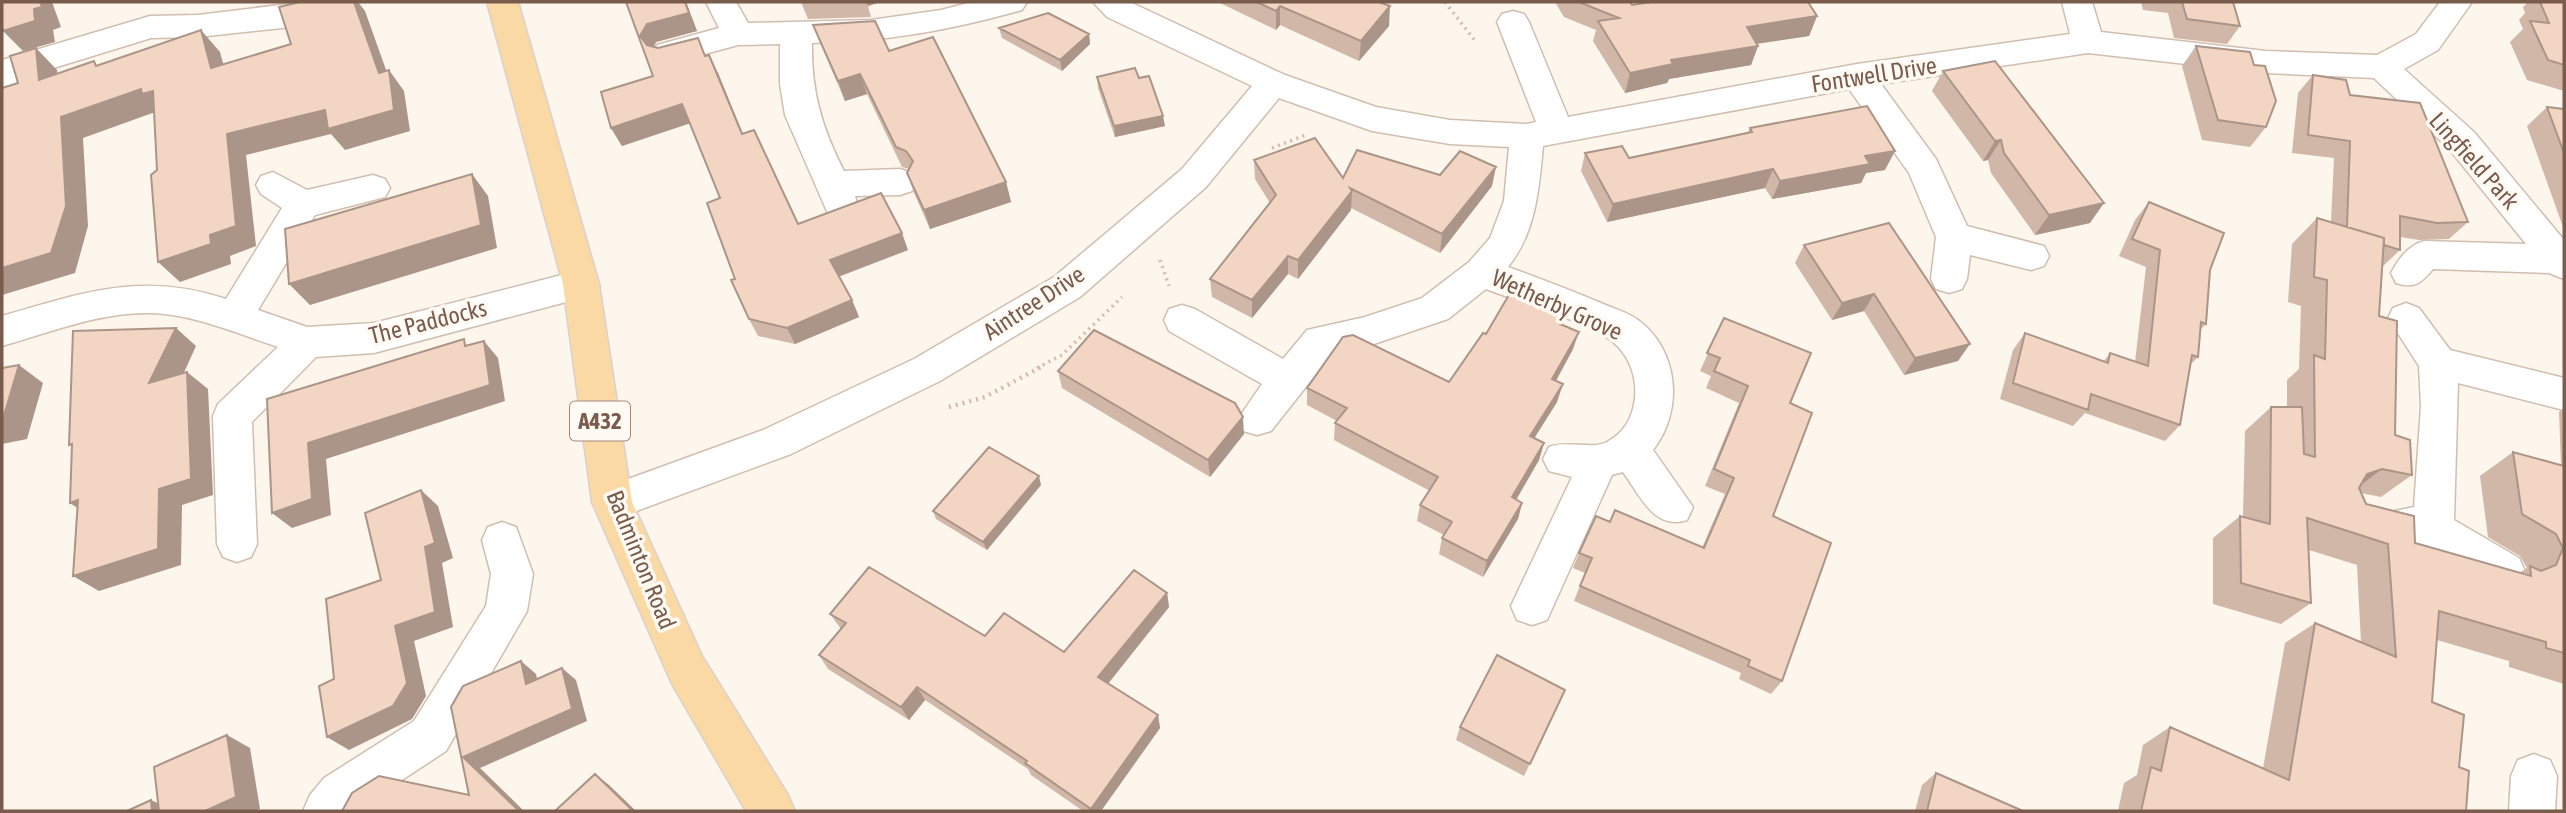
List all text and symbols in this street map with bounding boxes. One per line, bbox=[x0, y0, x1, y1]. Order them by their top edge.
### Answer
street label: Fontwell Drive bbox=[1809, 51, 1939, 98]
street label: Lingfield Park bbox=[2424, 107, 2525, 215]
street label: Aintree Drive bbox=[978, 260, 1089, 345]
street label: Wetherby Grove bbox=[1488, 264, 1627, 345]
street label: The Paddocks bbox=[366, 294, 489, 349]
road number: A432 bbox=[570, 402, 630, 440]
street label: Badminton Road bbox=[601, 487, 682, 633]

